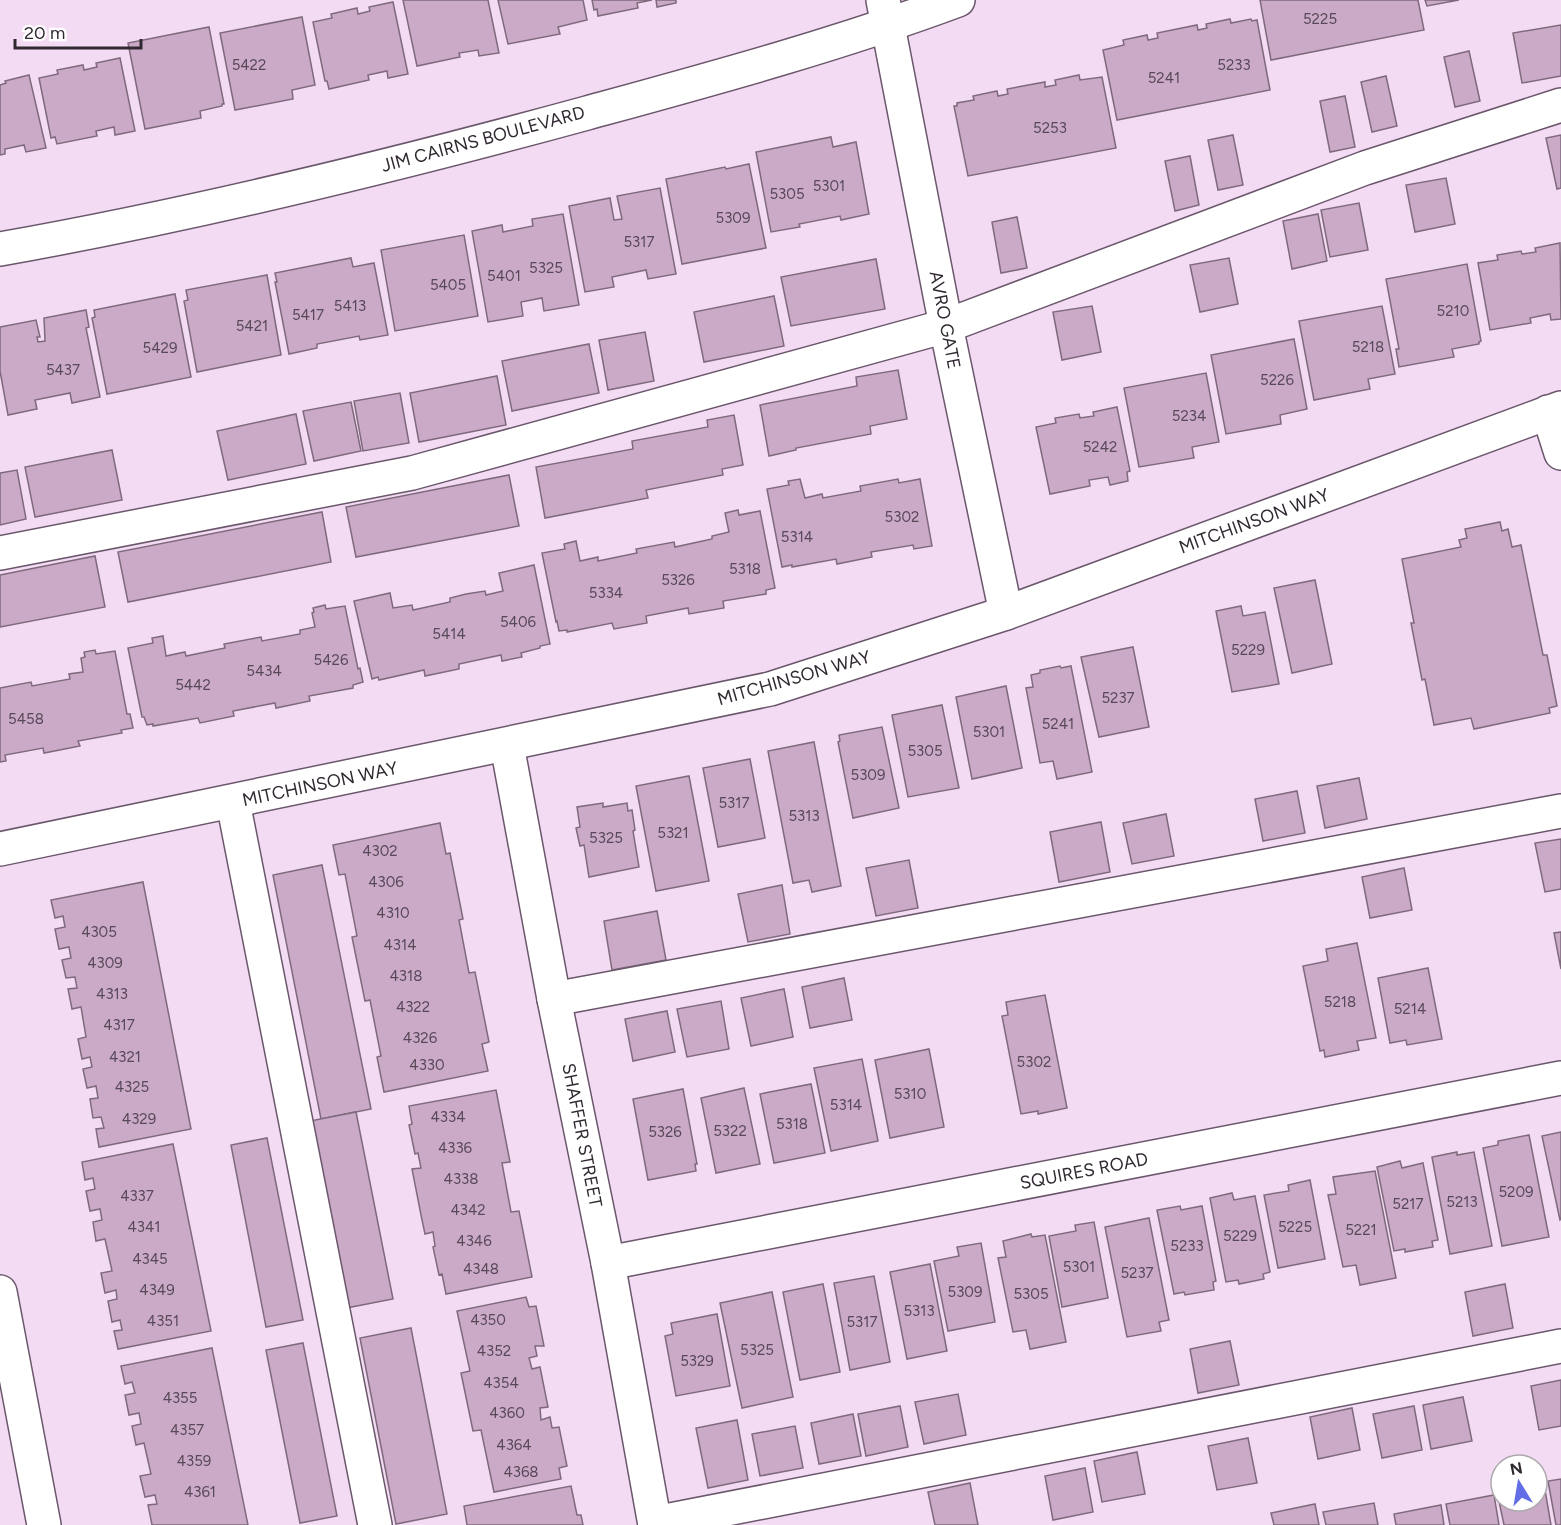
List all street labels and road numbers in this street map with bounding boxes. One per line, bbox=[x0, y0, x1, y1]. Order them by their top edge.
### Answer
street label: JIM CAIRNS BOULEVARD bbox=[379, 101, 587, 177]
street label: AVRO GATE bbox=[925, 269, 965, 371]
street label: MITCHINSON WAY bbox=[1176, 484, 1332, 558]
street label: MITCHINSON WAY bbox=[715, 646, 873, 710]
street label: MITCHINSON WAY bbox=[240, 757, 400, 811]
street label: SHAFFER STREET bbox=[557, 1061, 607, 1209]
street label: SQUIRES ROAD bbox=[1018, 1148, 1150, 1194]

